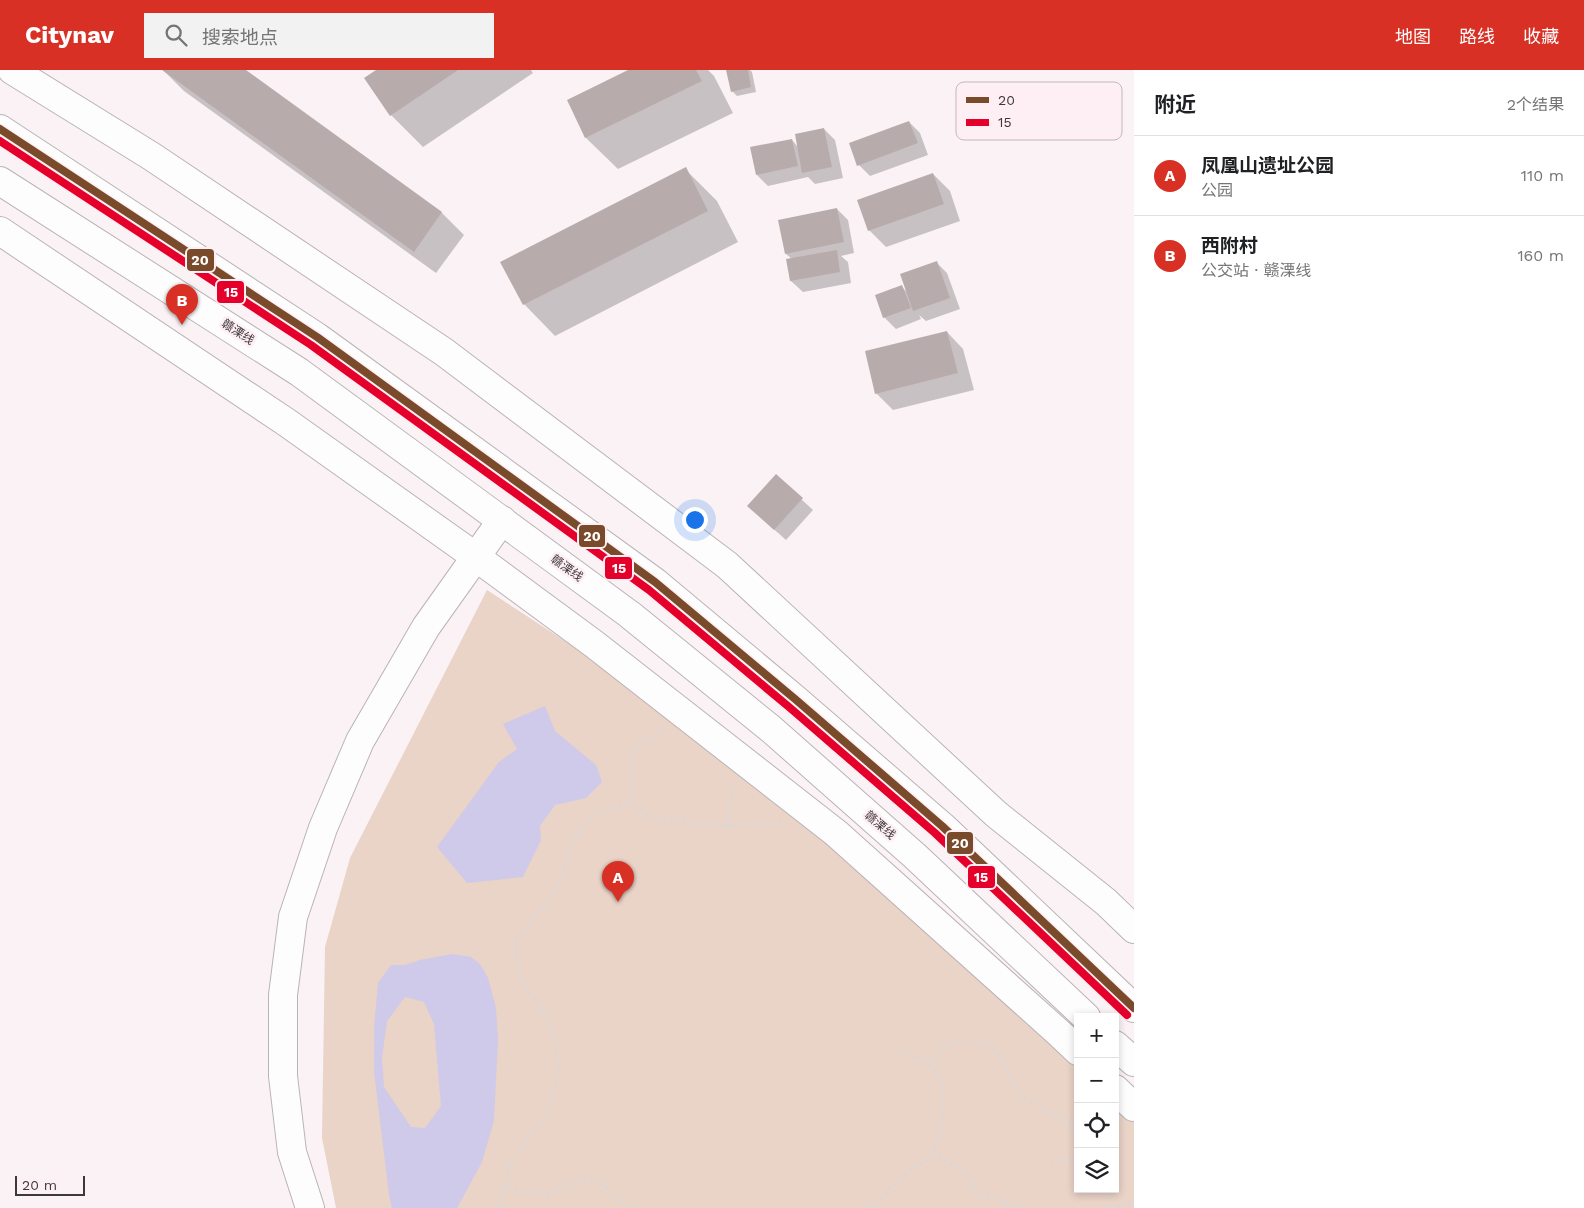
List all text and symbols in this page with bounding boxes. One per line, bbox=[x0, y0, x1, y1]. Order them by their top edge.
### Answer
search box bbox=[144, 13, 494, 58]
text: Citynav bbox=[25, 21, 114, 49]
icon: search bbox=[162, 21, 190, 49]
text: 搜索地点 bbox=[202, 26, 278, 49]
text: 地图 bbox=[1395, 26, 1431, 47]
text: 路线 bbox=[1459, 26, 1495, 47]
text: 收藏 bbox=[1523, 26, 1559, 47]
legend bbox=[956, 82, 1122, 140]
text: 20 bbox=[998, 92, 1015, 108]
text: 附近 bbox=[1154, 92, 1196, 117]
text: 2个结果 bbox=[1507, 95, 1564, 114]
text: 15 bbox=[998, 114, 1012, 130]
text: 凤凰山遗址公园 bbox=[1201, 154, 1334, 177]
text: A bbox=[1165, 166, 1175, 185]
text: 110 m bbox=[1521, 166, 1564, 185]
text: 公园 bbox=[1201, 181, 1233, 200]
text: 西附村 bbox=[1201, 234, 1258, 257]
text: B bbox=[1165, 246, 1175, 265]
text: 160 m bbox=[1517, 246, 1564, 265]
line badge: 20 bbox=[186, 248, 215, 272]
text: 20 bbox=[191, 252, 209, 268]
text: 公交站 · 赣溧线 bbox=[1201, 261, 1312, 280]
line badge: 15 bbox=[216, 280, 245, 304]
pin: B bbox=[166, 284, 198, 325]
text: 15 bbox=[224, 284, 238, 300]
street label: 赣溧线 bbox=[219, 316, 257, 348]
your location bbox=[682, 507, 708, 533]
line badge: 20 bbox=[578, 524, 606, 548]
text: 20 bbox=[583, 528, 601, 544]
street label: 赣溧线 bbox=[548, 552, 586, 584]
line badge: 15 bbox=[604, 556, 633, 580]
text: 15 bbox=[612, 560, 626, 576]
street label: 赣溧线 bbox=[862, 808, 898, 842]
line badge: 20 bbox=[946, 831, 974, 855]
text: 20 bbox=[951, 835, 969, 851]
pin: A bbox=[602, 861, 634, 902]
line badge: 15 bbox=[967, 865, 996, 889]
text: 15 bbox=[974, 869, 988, 885]
map controls bbox=[1074, 1013, 1119, 1193]
button: + bbox=[1074, 1013, 1119, 1058]
button: − bbox=[1074, 1058, 1119, 1103]
button: locate bbox=[1074, 1103, 1119, 1148]
button: layers bbox=[1074, 1148, 1119, 1193]
scale bar bbox=[15, 1173, 85, 1196]
text: 20 m bbox=[22, 1177, 57, 1193]

